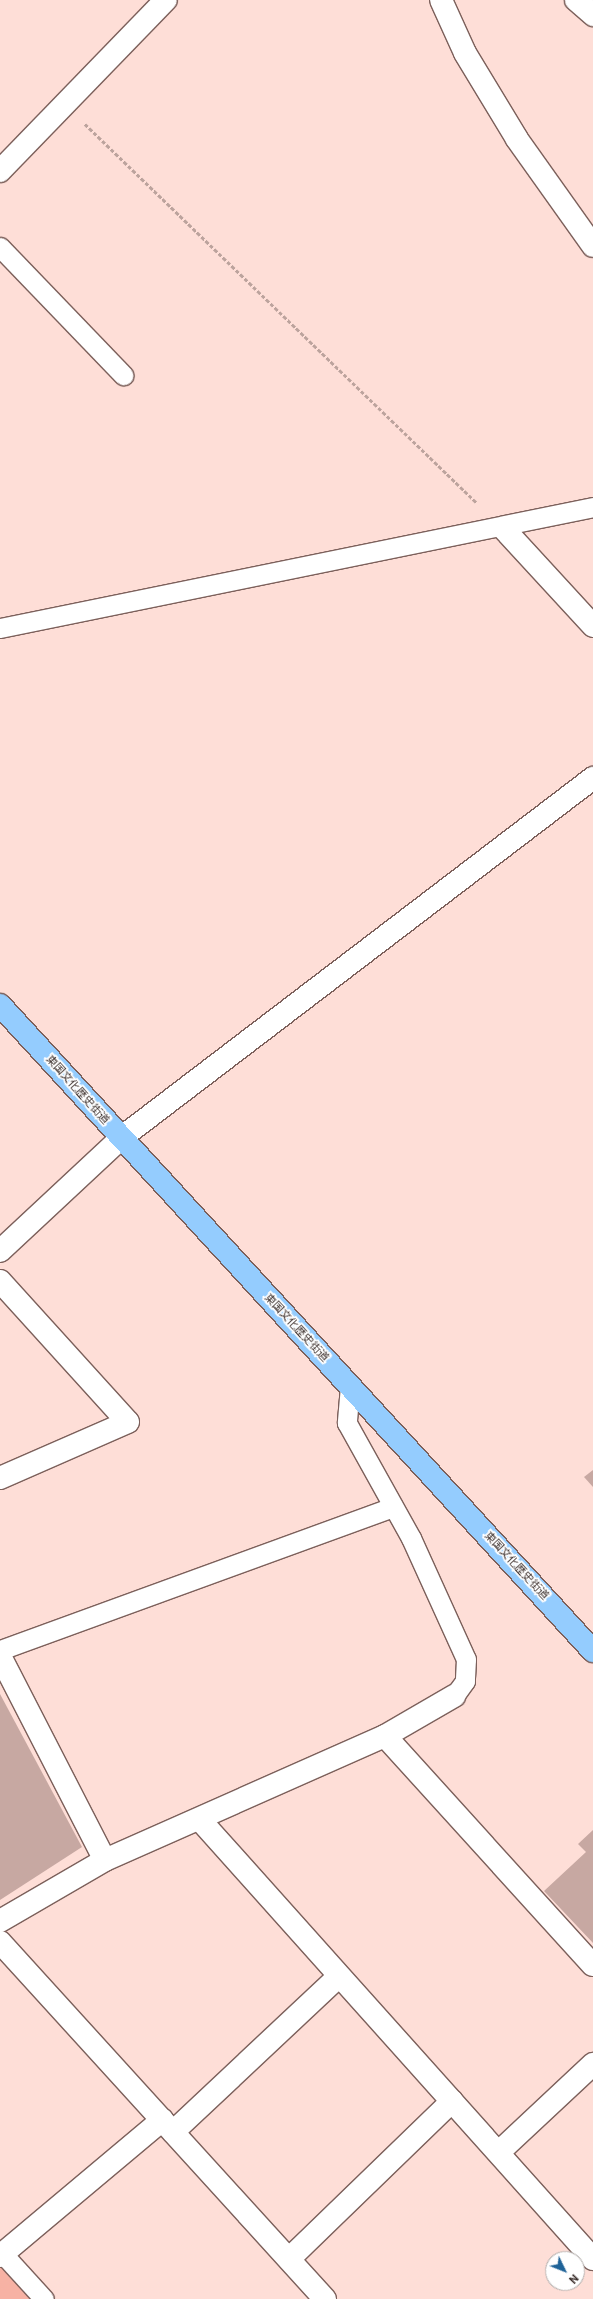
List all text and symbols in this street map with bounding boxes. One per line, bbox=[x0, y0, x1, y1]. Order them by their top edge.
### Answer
street label: 東国文化歴史街道 bbox=[43, 1053, 111, 1127]
street label: 東国文化歴史街道 bbox=[261, 1291, 331, 1365]
street label: 東国文化歴史街道 bbox=[481, 1529, 551, 1603]
north arrow bbox=[545, 2251, 585, 2291]
text: N bbox=[566, 2272, 581, 2286]

